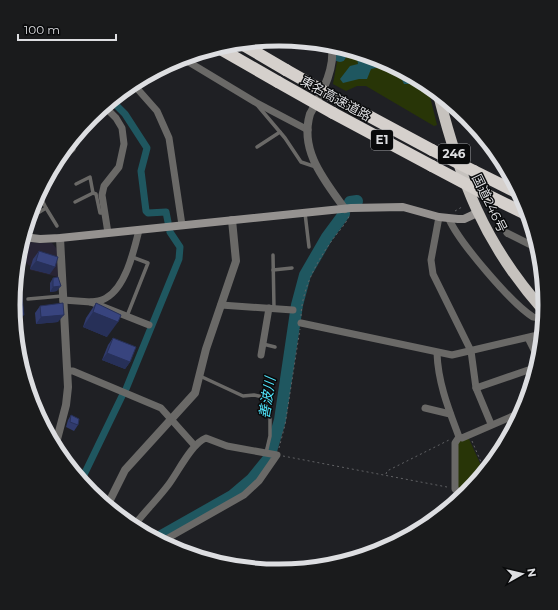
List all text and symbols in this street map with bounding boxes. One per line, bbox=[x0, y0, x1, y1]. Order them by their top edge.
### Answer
scale bar bbox=[18, 16, 116, 42]
text: 100 m bbox=[24, 22, 60, 37]
street label: 東名高速道路 bbox=[298, 72, 374, 124]
road number: E1 bbox=[371, 130, 393, 150]
road number: 246 bbox=[438, 144, 470, 164]
street label: 国道246号 bbox=[469, 171, 511, 235]
water label: 善波川 bbox=[255, 374, 279, 420]
north arrow bbox=[502, 554, 542, 594]
text: N bbox=[524, 567, 539, 578]

